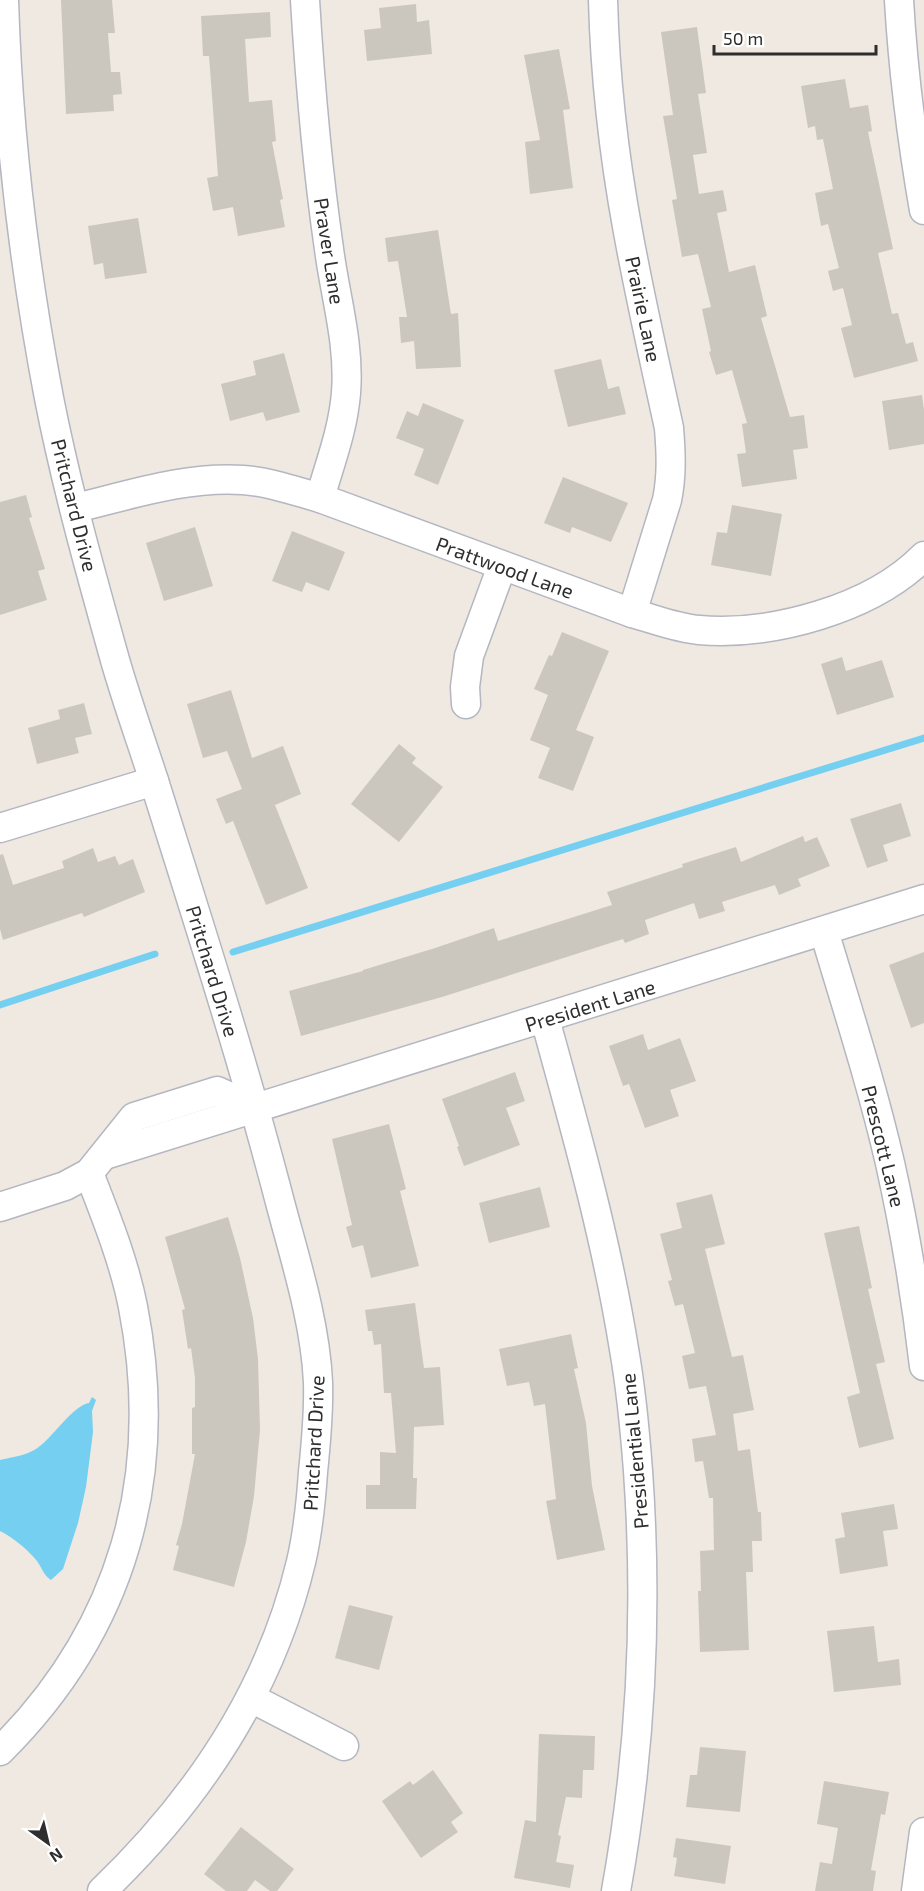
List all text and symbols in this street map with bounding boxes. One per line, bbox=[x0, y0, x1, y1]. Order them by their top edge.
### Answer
scale bar bbox=[714, 18, 876, 56]
text: 50 m bbox=[723, 27, 763, 49]
street label: Praver Lane bbox=[310, 196, 350, 306]
street label: Prairie Lane bbox=[621, 254, 667, 364]
street label: Pritchard Drive bbox=[47, 436, 103, 574]
street label: Prattwood Lane bbox=[433, 531, 577, 603]
street label: Pritchard Drive bbox=[182, 902, 244, 1040]
street label: President Lane bbox=[522, 974, 658, 1036]
street label: Prescott Lane bbox=[857, 1083, 911, 1209]
street label: Presidential Lane bbox=[615, 1372, 653, 1530]
street label: Pritchard Drive bbox=[297, 1374, 329, 1512]
north arrow bbox=[18, 1813, 78, 1873]
text: N bbox=[47, 1845, 67, 1867]

